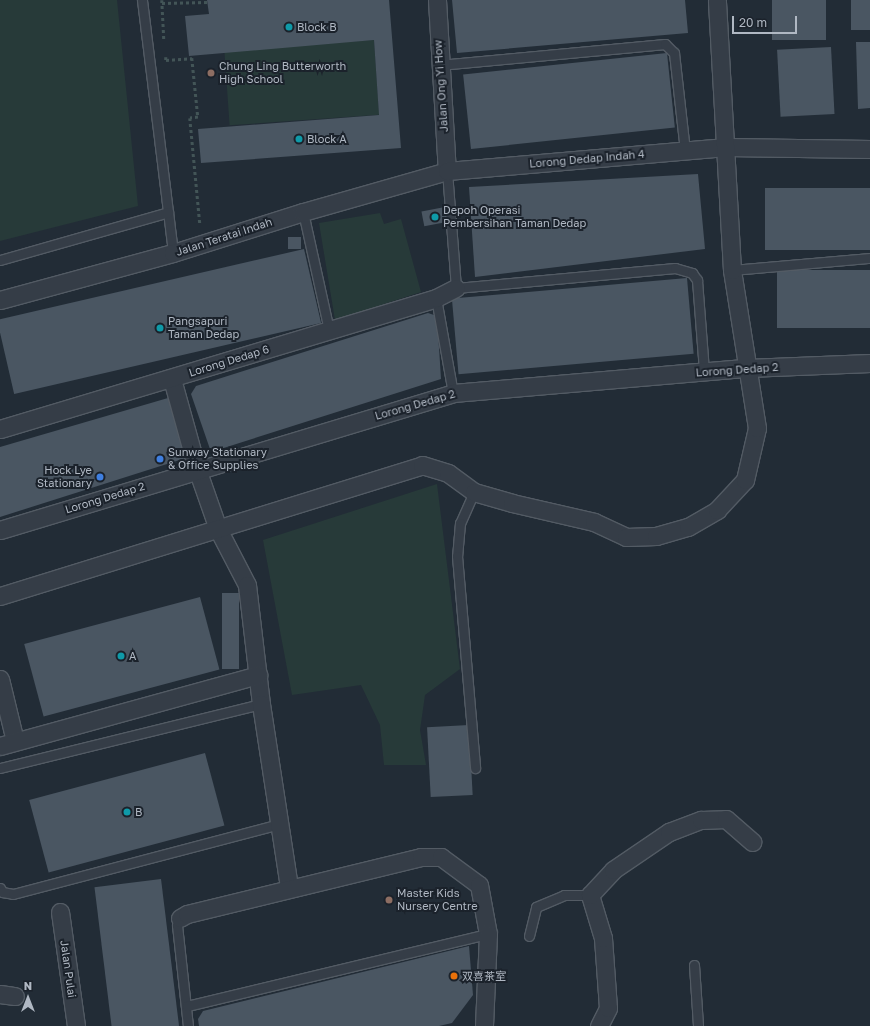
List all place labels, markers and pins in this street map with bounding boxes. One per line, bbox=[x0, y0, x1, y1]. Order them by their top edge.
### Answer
place label: Block B bbox=[297, 20, 337, 34]
marker: Block B bbox=[284, 22, 294, 32]
place label: Chung Ling Butterworth High School bbox=[219, 60, 346, 86]
marker: Chung Ling Butterworth High School bbox=[206, 68, 216, 78]
place label: Block A bbox=[307, 132, 347, 146]
marker: Block A bbox=[294, 134, 304, 144]
place label: Depoh Operasi Pembersihan Taman Dedap bbox=[443, 204, 586, 230]
marker: Depoh Operasi Pembersihan Taman Dedap bbox=[430, 212, 440, 222]
place label: Pangsapuri Taman Dedap bbox=[168, 315, 239, 341]
marker: Pangsapuri Taman Dedap bbox=[155, 323, 165, 333]
place label: Sunway Stationary & Office Supplies bbox=[168, 446, 267, 472]
marker: Sunway Stationary & Office Supplies bbox=[155, 454, 165, 464]
place label: Hock Lye Stationary bbox=[37, 464, 92, 490]
marker: Hock Lye Stationary bbox=[95, 472, 105, 482]
place label: A bbox=[129, 649, 136, 663]
marker: A bbox=[116, 651, 126, 661]
place label: B bbox=[135, 805, 142, 819]
marker: B bbox=[122, 807, 132, 817]
place label: Master Kids Nursery Centre bbox=[397, 887, 478, 913]
marker: Master Kids Nursery Centre bbox=[384, 895, 394, 905]
place label: 双喜茶室 bbox=[462, 969, 506, 983]
marker: 双喜茶室 bbox=[449, 971, 459, 981]

